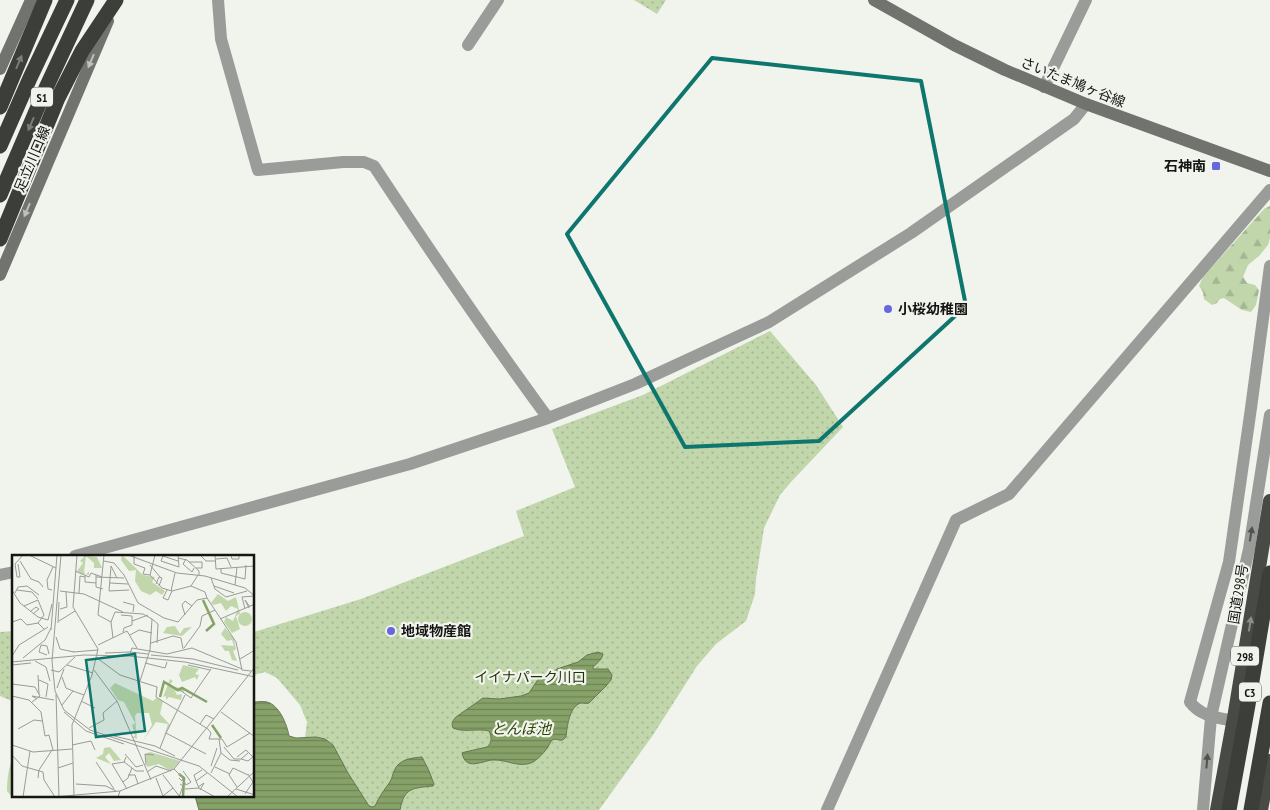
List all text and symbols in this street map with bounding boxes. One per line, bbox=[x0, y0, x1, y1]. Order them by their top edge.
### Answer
street label: さいたま鳩ヶ谷線 bbox=[1018, 53, 1128, 111]
one-way arrow bbox=[86, 54, 94, 68]
one-way arrow bbox=[16, 55, 24, 69]
road number: S1 bbox=[31, 88, 53, 106]
one-way arrow bbox=[26, 117, 34, 131]
street label: 足立川口線 bbox=[10, 123, 54, 195]
place label: 石神南 bbox=[1164, 157, 1206, 175]
marker: 石神南 bbox=[1210, 160, 1222, 172]
one-way arrow bbox=[23, 203, 31, 218]
place label: 小桜幼稚園 bbox=[898, 300, 968, 318]
marker: 小桜幼稚園 bbox=[882, 303, 894, 315]
one-way arrow bbox=[1248, 525, 1256, 541]
inset map bbox=[12, 555, 255, 798]
street label: 国道298号 bbox=[1224, 563, 1252, 625]
one-way arrow bbox=[1246, 616, 1254, 632]
place label: 地域物産館 bbox=[401, 622, 471, 640]
marker: 地域物産館 bbox=[385, 625, 397, 637]
road number: 298 bbox=[1231, 646, 1259, 666]
park label: イイナパーク川口 bbox=[474, 668, 586, 686]
road number: C3 bbox=[1239, 682, 1261, 702]
water label: とんぼ池 bbox=[491, 719, 553, 738]
one-way arrow bbox=[1203, 753, 1211, 769]

